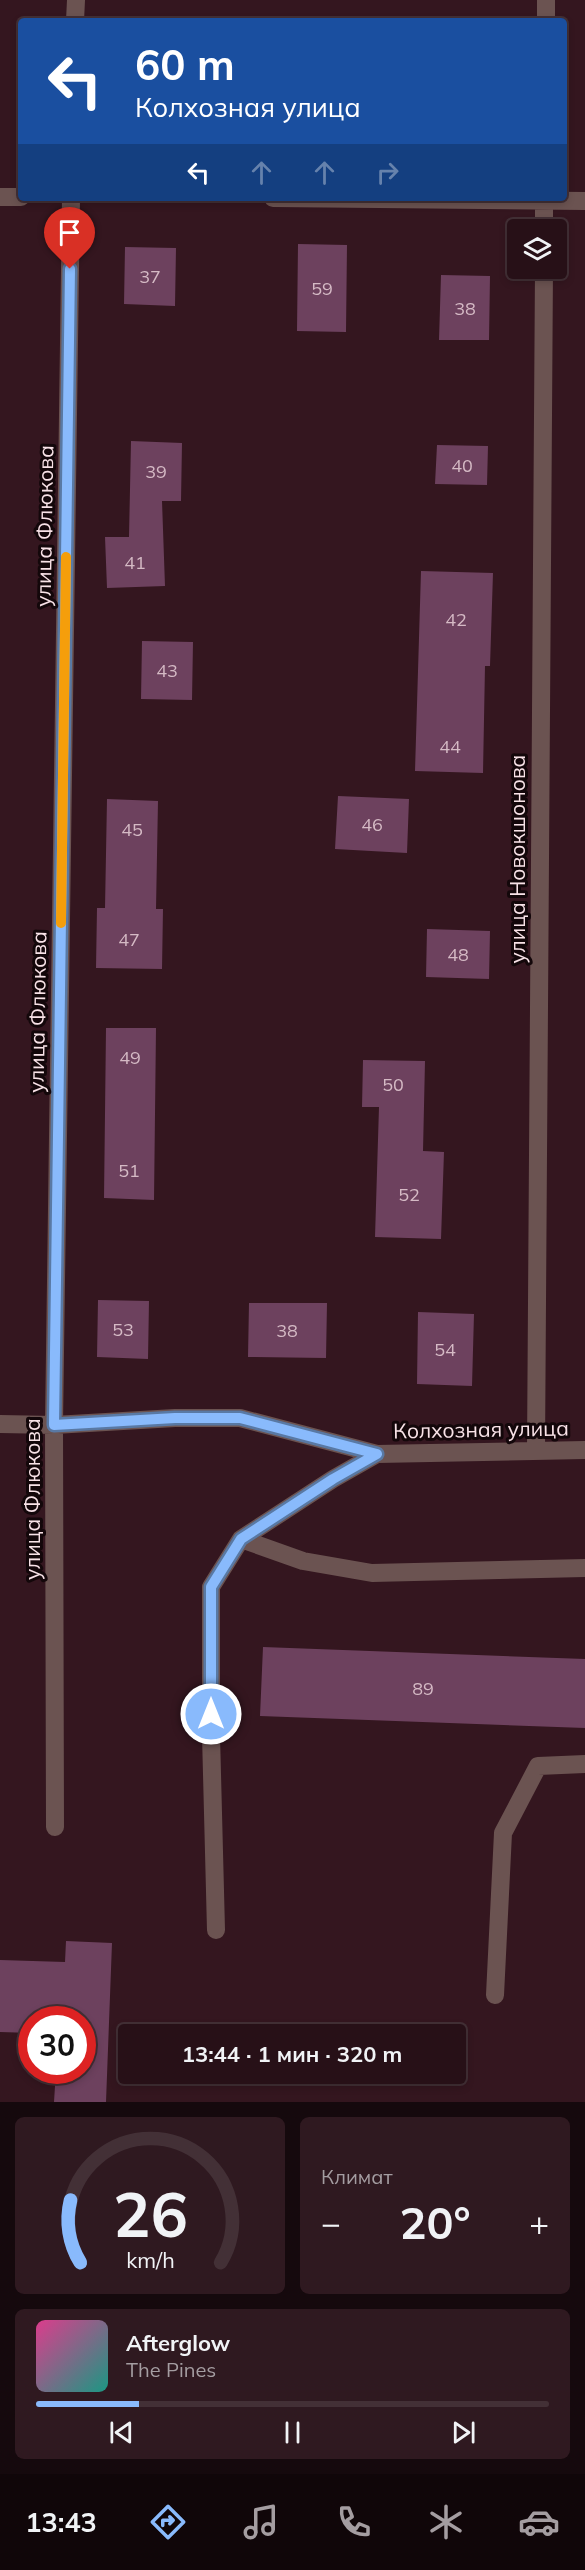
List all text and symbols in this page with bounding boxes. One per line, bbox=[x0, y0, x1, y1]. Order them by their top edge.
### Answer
text: 60 m bbox=[135, 38, 235, 91]
icon: left bbox=[36, 42, 114, 120]
text: Колхозная улица bbox=[135, 90, 361, 124]
icon: left bbox=[182, 156, 215, 189]
icon: ahead bbox=[245, 156, 278, 189]
icon: ahead bbox=[308, 156, 341, 189]
icon: right bbox=[371, 156, 404, 189]
pin bbox=[44, 207, 95, 269]
icon: arrive bbox=[53, 216, 86, 249]
map controls bbox=[507, 219, 567, 279]
button: layers bbox=[507, 219, 567, 279]
house number: 37 bbox=[139, 265, 161, 288]
house number: 59 bbox=[311, 277, 333, 300]
house number: 38 bbox=[454, 297, 476, 320]
street label: улица Флюкова bbox=[30, 445, 58, 607]
house number: 40 bbox=[451, 454, 473, 477]
house number: 39 bbox=[145, 460, 167, 483]
house number: 41 bbox=[124, 551, 146, 574]
house number: 42 bbox=[445, 608, 467, 631]
house number: 43 bbox=[156, 659, 178, 682]
house number: 44 bbox=[439, 735, 461, 758]
street label: улица Новокшонова bbox=[504, 755, 530, 963]
house number: 46 bbox=[361, 813, 383, 836]
house number: 45 bbox=[121, 818, 143, 841]
house number: 47 bbox=[118, 928, 140, 951]
street label: улица Флюкова bbox=[23, 931, 51, 1093]
house number: 48 bbox=[447, 943, 469, 966]
house number: 49 bbox=[119, 1046, 141, 1069]
house number: 50 bbox=[382, 1073, 404, 1096]
house number: 51 bbox=[118, 1159, 140, 1182]
house number: 52 bbox=[398, 1183, 420, 1206]
house number: 53 bbox=[112, 1318, 134, 1341]
house number: 38 bbox=[276, 1319, 298, 1342]
house number: 54 bbox=[434, 1338, 456, 1361]
street label: Колхозная улица bbox=[393, 1414, 569, 1444]
street label: улица Флюкова bbox=[19, 1418, 45, 1580]
house number: 89 bbox=[412, 1677, 434, 1700]
position arrow bbox=[179, 1682, 243, 1746]
speed limit sign: 30 bbox=[18, 2006, 96, 2084]
text: 13:44 · 1 мин · 320 m bbox=[182, 2040, 402, 2068]
text: Климат bbox=[321, 2164, 393, 2189]
text: 26 bbox=[113, 2174, 187, 2253]
text: 20° bbox=[399, 2194, 471, 2250]
text: − bbox=[321, 2202, 341, 2243]
text: + bbox=[529, 2202, 549, 2243]
text: km/h bbox=[126, 2246, 174, 2273]
text: Afterglow bbox=[126, 2329, 230, 2357]
text: The Pines bbox=[126, 2357, 216, 2382]
icon: previous bbox=[105, 2416, 138, 2449]
icon: pause bbox=[276, 2416, 309, 2449]
icon: next bbox=[447, 2416, 480, 2449]
icon: directions bbox=[147, 2501, 189, 2543]
icon: music bbox=[240, 2501, 282, 2543]
icon: phone bbox=[333, 2501, 375, 2543]
icon: climate bbox=[425, 2501, 467, 2543]
icon: car bbox=[518, 2501, 560, 2543]
text: 13:43 bbox=[25, 2505, 97, 2539]

